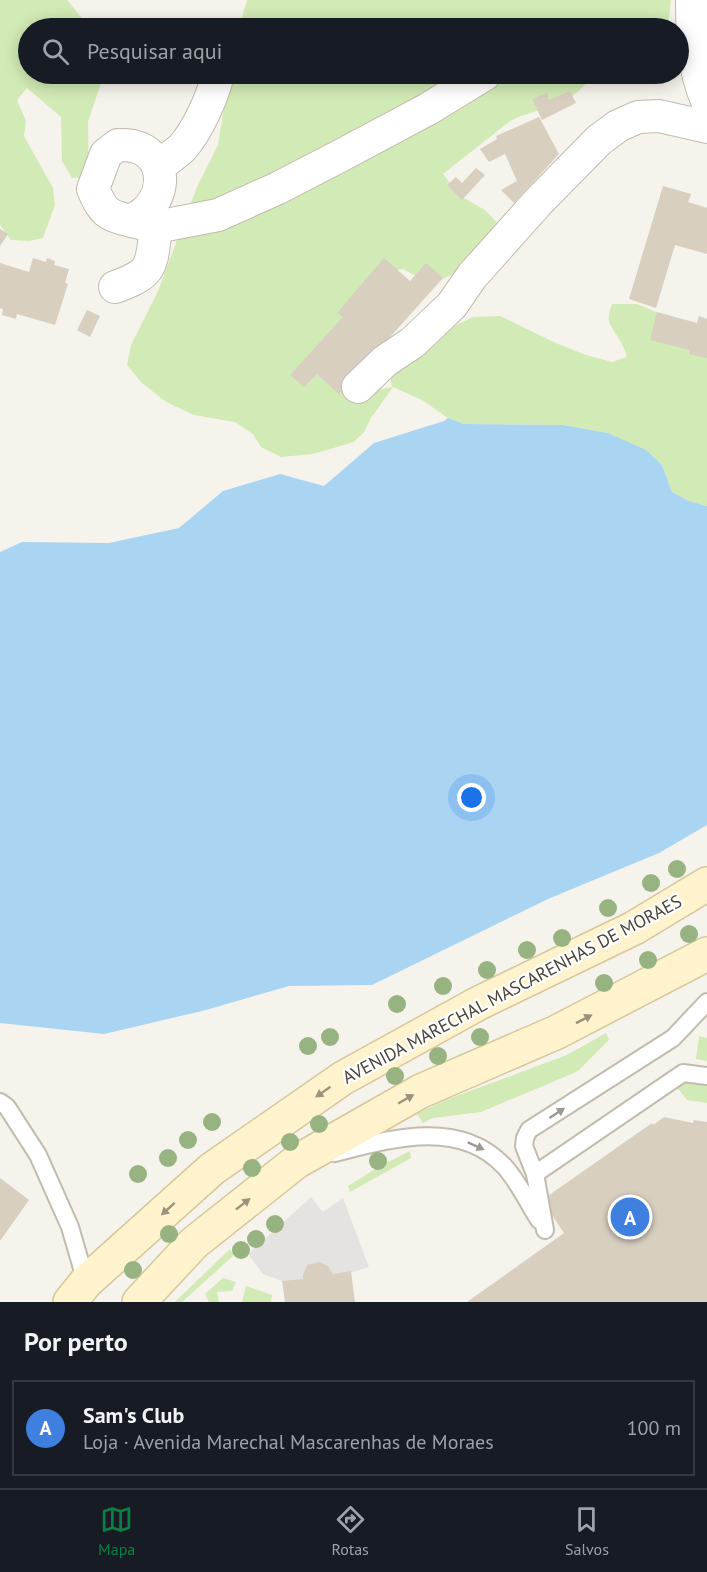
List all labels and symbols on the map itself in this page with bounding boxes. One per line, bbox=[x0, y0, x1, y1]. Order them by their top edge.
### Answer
your location bbox=[457, 783, 486, 812]
street label: AVENIDA MARECHAL MASCARENHAS DE MORAES bbox=[338, 889, 686, 1089]
one-way arrow bbox=[575, 1014, 592, 1023]
one-way arrow bbox=[316, 1086, 332, 1098]
one-way arrow bbox=[398, 1094, 415, 1104]
one-way arrow bbox=[548, 1107, 565, 1118]
one-way arrow bbox=[468, 1141, 486, 1151]
pin: A bbox=[610, 1194, 650, 1240]
one-way arrow bbox=[235, 1199, 250, 1211]
one-way arrow bbox=[161, 1201, 175, 1215]

